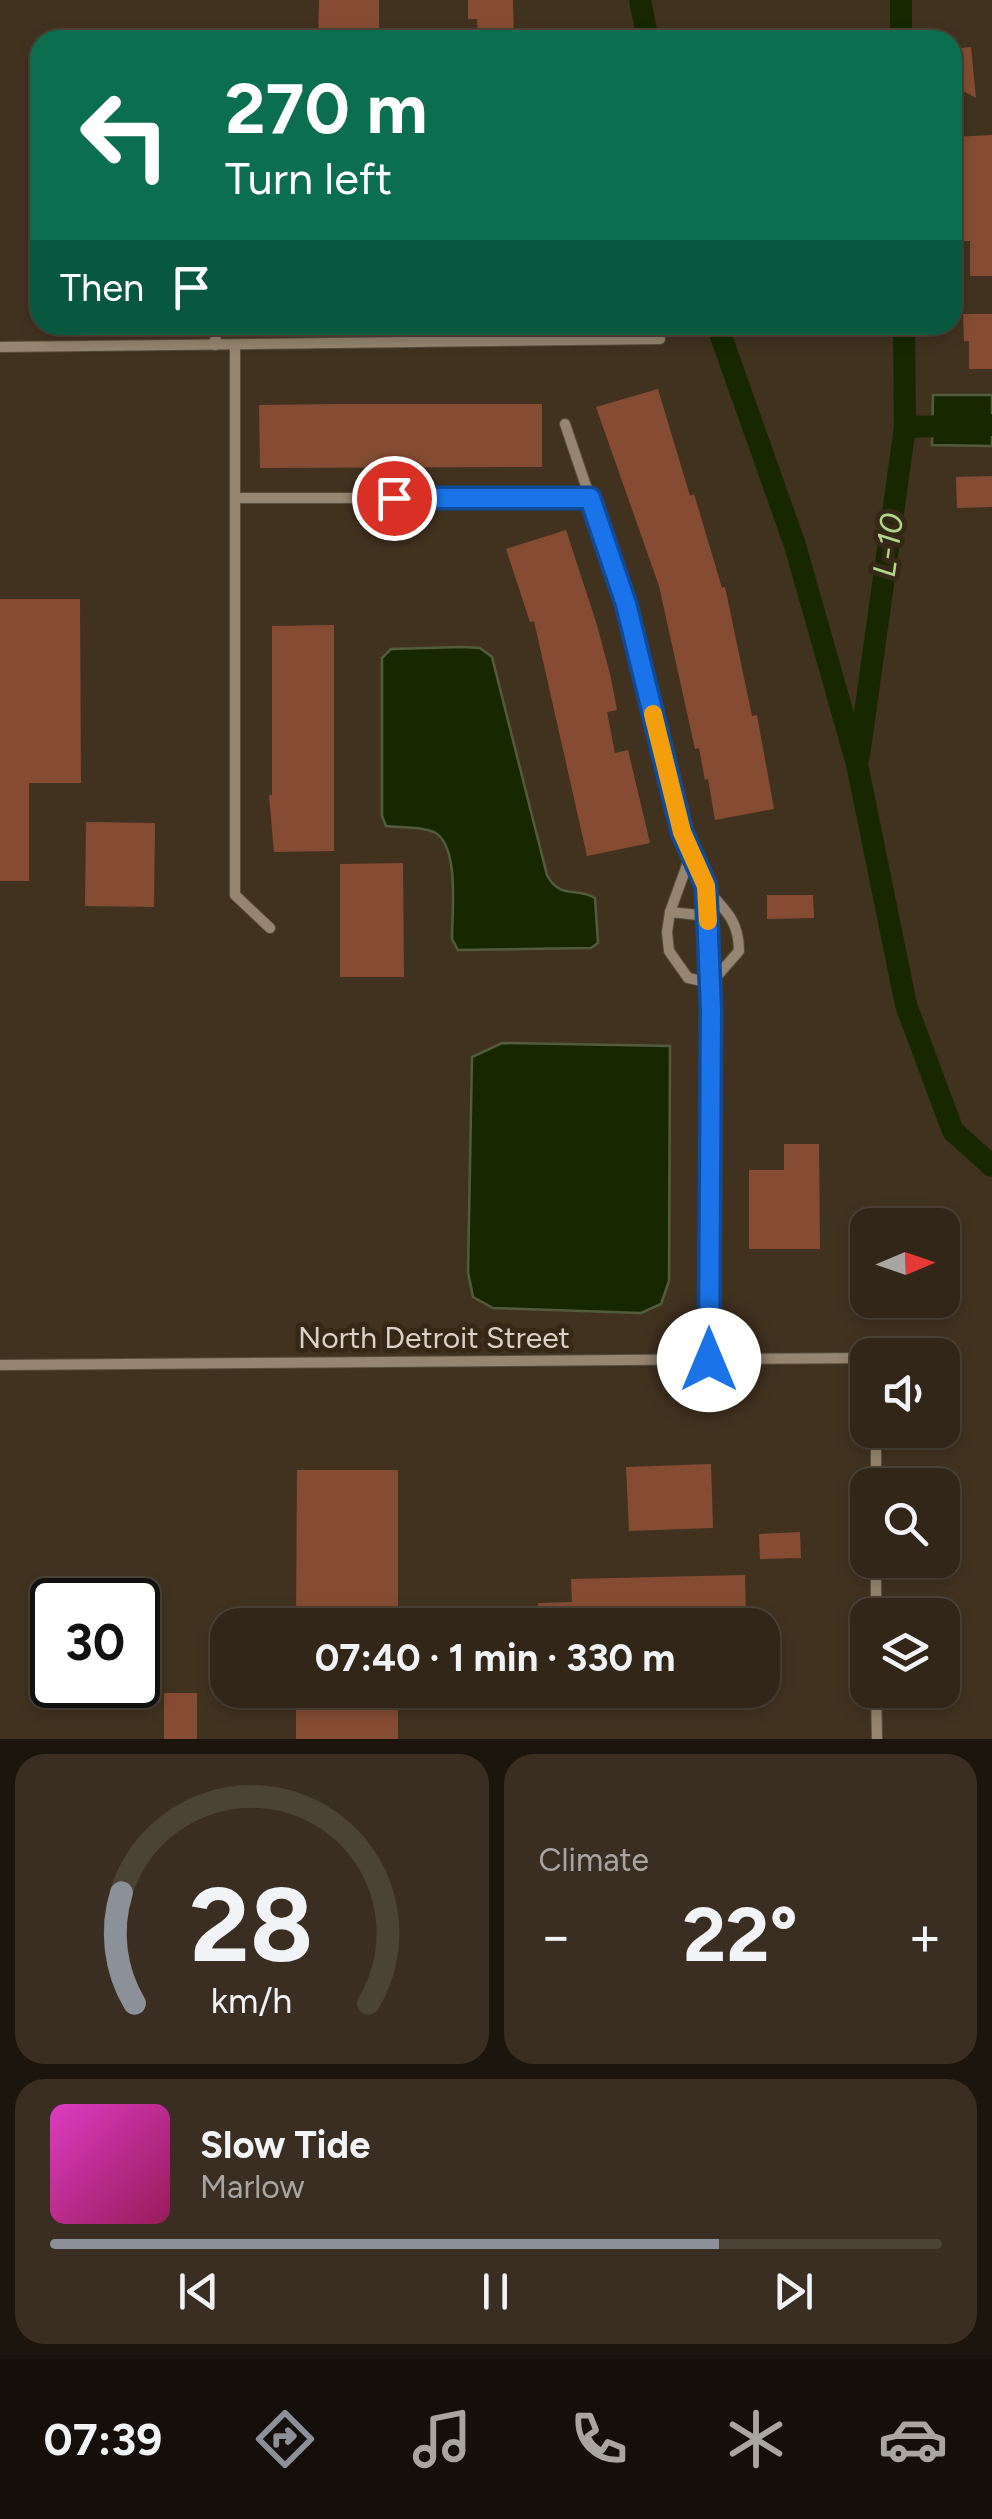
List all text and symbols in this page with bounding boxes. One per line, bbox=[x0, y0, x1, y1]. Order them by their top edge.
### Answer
text: 270 m bbox=[225, 66, 428, 151]
icon: left bbox=[60, 70, 190, 200]
text: Turn left bbox=[225, 151, 392, 205]
icon: arrive bbox=[164, 260, 219, 315]
text: Then bbox=[60, 265, 144, 311]
pin bbox=[352, 456, 437, 541]
icon: arrive bbox=[367, 471, 422, 526]
water label: L-10 bbox=[865, 511, 911, 579]
north arrow bbox=[850, 1208, 960, 1318]
map controls bbox=[850, 1208, 960, 1708]
position arrow bbox=[657, 1308, 761, 1412]
street label: North Detroit Street bbox=[298, 1319, 570, 1356]
button: sound bbox=[850, 1338, 960, 1448]
button: search bbox=[850, 1468, 960, 1578]
speed limit sign: 30 bbox=[30, 1578, 160, 1708]
button: layers bbox=[850, 1598, 960, 1708]
text: 07:40 · 1 min · 330 m bbox=[315, 1635, 675, 1681]
text: Climate bbox=[539, 1841, 649, 1879]
text: 28 bbox=[190, 1862, 314, 1987]
text: 22° bbox=[683, 1890, 798, 1980]
text: − bbox=[539, 1903, 573, 1969]
text: + bbox=[908, 1903, 942, 1969]
text: km/h bbox=[211, 1979, 293, 2022]
text: Slow Tide bbox=[200, 2122, 370, 2168]
text: Marlow bbox=[200, 2168, 304, 2206]
icon: previous bbox=[171, 2264, 226, 2319]
icon: pause bbox=[468, 2264, 523, 2319]
icon: next bbox=[766, 2264, 821, 2319]
icon: directions bbox=[250, 2404, 320, 2474]
icon: music bbox=[407, 2404, 477, 2474]
icon: phone bbox=[564, 2404, 634, 2474]
icon: climate bbox=[721, 2404, 791, 2474]
icon: car bbox=[878, 2404, 948, 2474]
text: 07:39 bbox=[44, 2412, 162, 2466]

